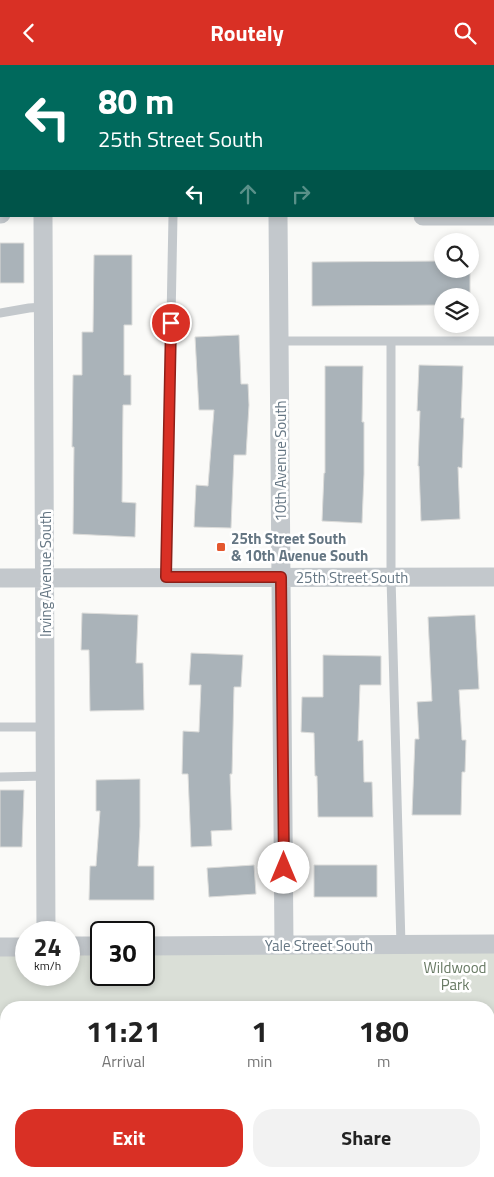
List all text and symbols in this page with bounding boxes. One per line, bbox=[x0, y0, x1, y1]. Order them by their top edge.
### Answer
text: Routely bbox=[210, 16, 284, 50]
icon: back bbox=[15, 19, 43, 47]
icon: search bbox=[451, 19, 479, 47]
text: 80 m bbox=[98, 74, 174, 128]
icon: left bbox=[15, 85, 80, 150]
text: 25th Street South bbox=[98, 122, 263, 156]
icon: left bbox=[181, 180, 209, 208]
icon: ahead bbox=[234, 180, 262, 208]
icon: right bbox=[287, 180, 315, 208]
map controls bbox=[434, 233, 479, 333]
button: search bbox=[434, 233, 479, 278]
button: layers bbox=[434, 288, 479, 333]
pin bbox=[150, 302, 192, 344]
icon: arrive bbox=[157, 309, 185, 337]
street label: 10th Avenue South bbox=[269, 401, 292, 521]
street label: Irving Avenue South bbox=[34, 511, 57, 637]
place label: 25th Street South & 10th Avenue South bbox=[231, 527, 368, 567]
marker: 25th Street South & 10th Avenue South bbox=[215, 541, 227, 553]
street label: 25th Street South bbox=[296, 566, 408, 589]
position arrow bbox=[257, 841, 309, 893]
speed limit sign: 30 bbox=[90, 921, 155, 986]
text: 24 bbox=[33, 928, 62, 966]
street label: Yale Street South bbox=[265, 934, 373, 957]
text: km/h bbox=[34, 956, 61, 975]
park label: Wildwood Park bbox=[423, 956, 487, 996]
text: 11:21 bbox=[86, 1008, 161, 1054]
text: 1 bbox=[251, 1008, 268, 1054]
text: 180 bbox=[359, 1008, 409, 1054]
text: Arrival bbox=[102, 1049, 145, 1073]
text: min bbox=[247, 1049, 272, 1073]
text: m bbox=[377, 1049, 390, 1073]
button: Exit bbox=[15, 1109, 243, 1167]
button: Share bbox=[253, 1109, 480, 1167]

